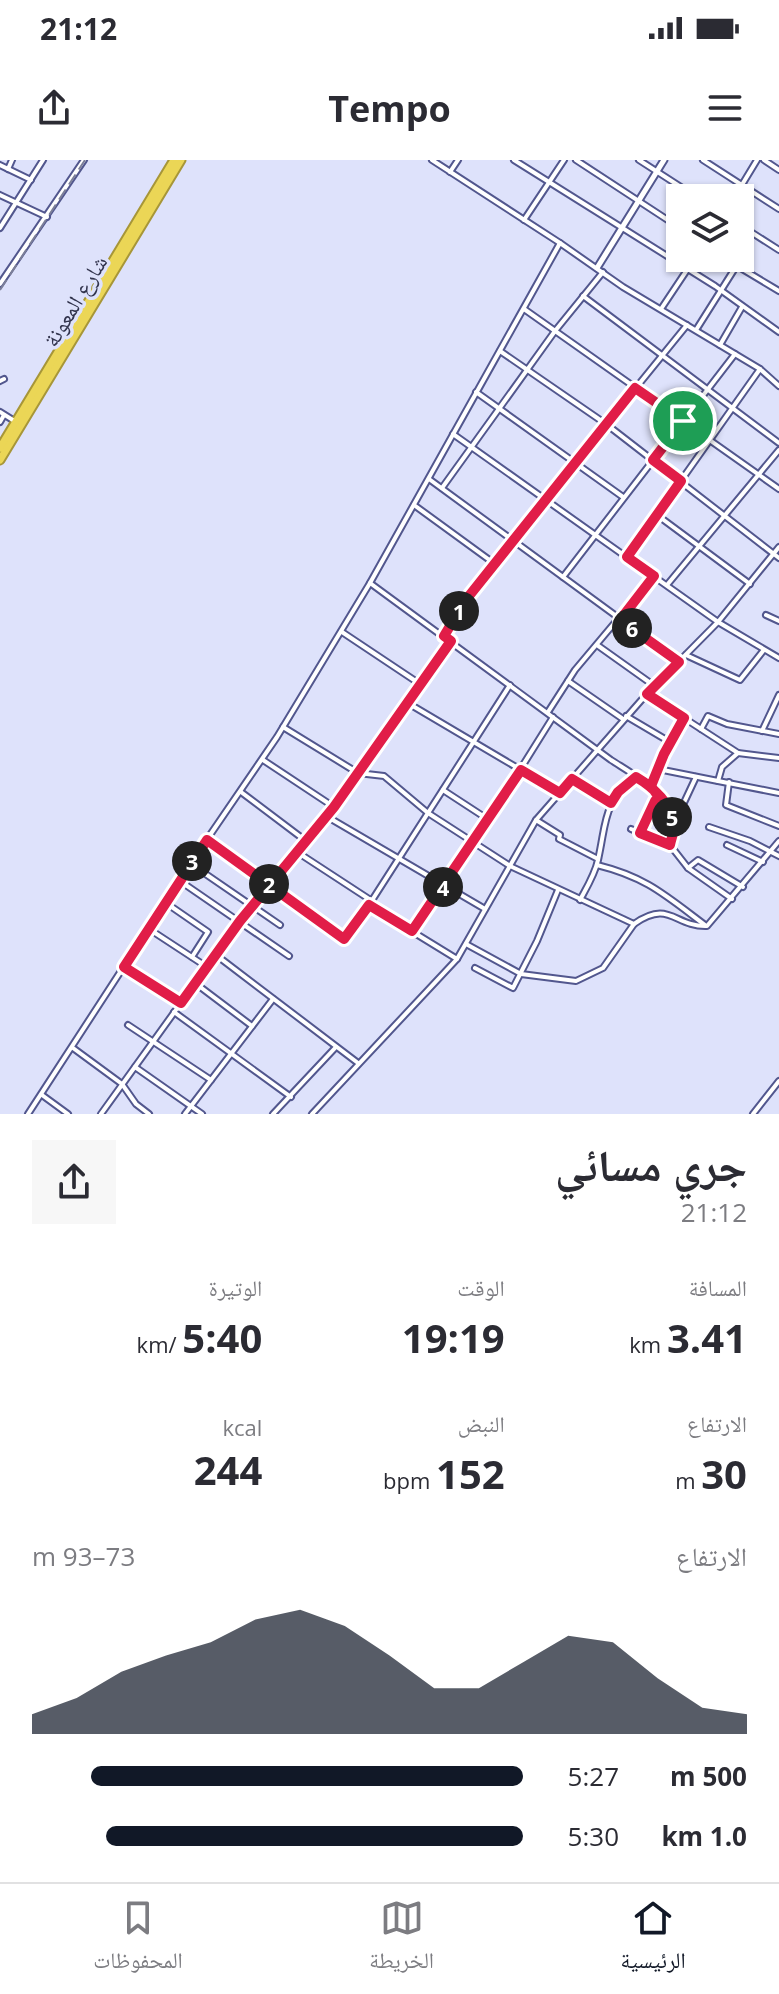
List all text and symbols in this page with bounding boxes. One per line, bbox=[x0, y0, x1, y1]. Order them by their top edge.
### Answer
text: 21:12 bbox=[40, 8, 117, 49]
text: Tempo bbox=[328, 84, 451, 133]
icon: share bbox=[32, 86, 76, 130]
icon: menu bbox=[703, 86, 747, 130]
map controls bbox=[666, 184, 754, 272]
button: layers bbox=[666, 184, 754, 272]
street label: شارع المعونة bbox=[35, 249, 113, 352]
pin bbox=[649, 387, 717, 455]
icon: arrive bbox=[661, 399, 705, 443]
pin: 1 bbox=[439, 591, 479, 631]
text: 1 bbox=[453, 596, 465, 626]
pin: 6 bbox=[612, 608, 652, 648]
text: 6 bbox=[626, 613, 638, 643]
pin: 5 bbox=[652, 797, 692, 837]
text: 5 bbox=[666, 802, 678, 832]
pin: 3 bbox=[172, 841, 212, 881]
text: 3 bbox=[186, 846, 198, 876]
pin: 2 bbox=[249, 864, 289, 904]
pin: 4 bbox=[423, 867, 463, 907]
text: 2 bbox=[263, 869, 275, 899]
text: 4 bbox=[437, 872, 449, 902]
text: جري مسائي bbox=[555, 1134, 747, 1194]
button: share bbox=[32, 1140, 116, 1224]
text: 21:12 bbox=[681, 1194, 747, 1230]
text: الوتيرة bbox=[209, 1272, 262, 1302]
text: الوقت bbox=[457, 1272, 505, 1302]
text: المسافة bbox=[689, 1272, 747, 1302]
text: 5:40 bbox=[182, 1310, 262, 1365]
text: 19:19 bbox=[402, 1310, 505, 1365]
text: 3.41 bbox=[667, 1310, 747, 1365]
text: /km bbox=[137, 1329, 182, 1359]
text: km bbox=[629, 1329, 667, 1359]
text: النبض bbox=[458, 1408, 505, 1438]
text: الارتفاع bbox=[687, 1408, 747, 1438]
text: kcal bbox=[222, 1412, 262, 1442]
text: 244 bbox=[194, 1442, 262, 1497]
text: 152 bbox=[436, 1446, 505, 1501]
text: 30 bbox=[701, 1446, 747, 1501]
text: bpm bbox=[383, 1465, 436, 1495]
text: m bbox=[675, 1465, 701, 1495]
text: 73–93 m bbox=[32, 1538, 135, 1574]
text: الارتفاع bbox=[676, 1538, 747, 1574]
text: 5:27 bbox=[568, 1758, 619, 1794]
text: 500 m bbox=[670, 1758, 747, 1794]
text: 5:30 bbox=[568, 1818, 619, 1854]
text: 1.0 km bbox=[661, 1818, 747, 1854]
tab: المحفوظات bbox=[93, 1896, 183, 1982]
tab: الخريطة bbox=[369, 1896, 434, 1982]
tab: الرئيسية bbox=[621, 1896, 686, 1982]

